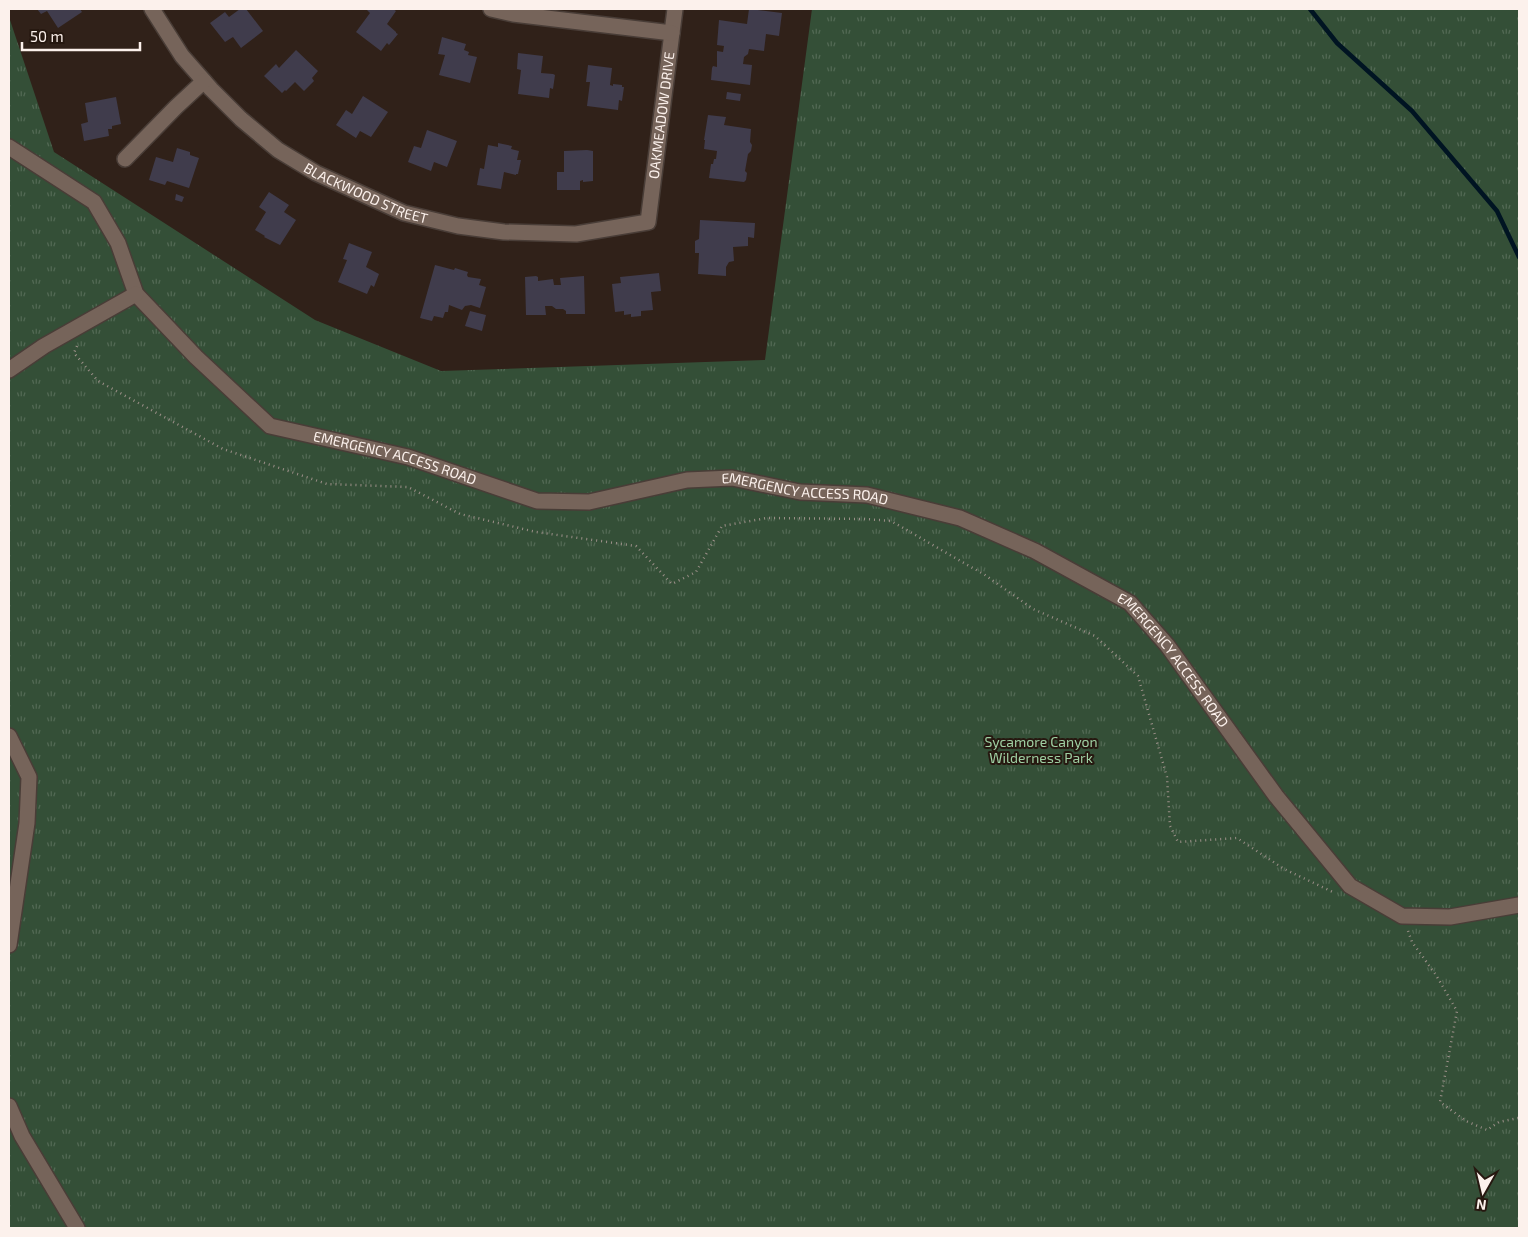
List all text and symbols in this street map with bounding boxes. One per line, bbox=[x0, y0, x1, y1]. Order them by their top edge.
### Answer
scale bar bbox=[22, 20, 140, 52]
text: 50 m bbox=[30, 27, 64, 45]
street label: OAKMEADOW DRIVE bbox=[645, 51, 678, 180]
street label: BLACKWOOD STREET bbox=[301, 159, 430, 226]
street label: EMERGENCY ACCESS ROAD bbox=[312, 427, 479, 488]
street label: EMERGENCY ACCESS ROAD bbox=[721, 469, 890, 508]
street label: EMERGENCY ACCESS ROAD bbox=[1115, 589, 1233, 730]
park label: Sycamore Canyon Wilderness Park bbox=[984, 733, 1098, 766]
north arrow bbox=[1458, 1167, 1508, 1217]
text: N bbox=[1475, 1196, 1487, 1214]

